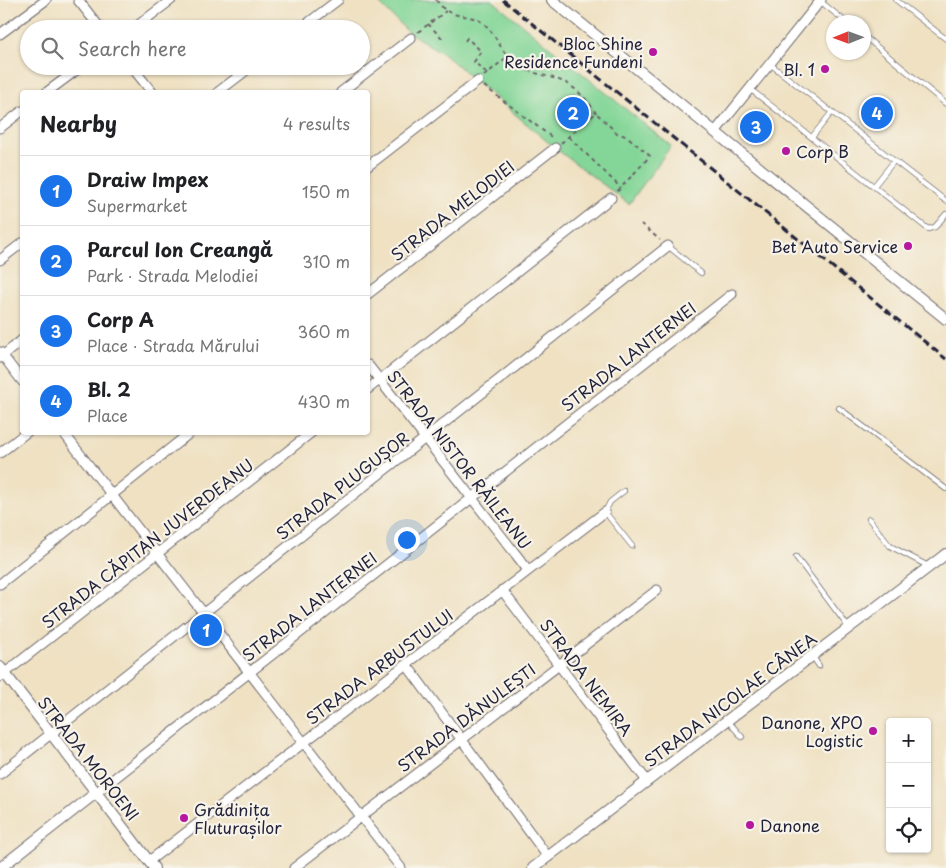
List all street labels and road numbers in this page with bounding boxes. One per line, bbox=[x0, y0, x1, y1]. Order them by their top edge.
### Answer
street label: STRADA MELODIEI bbox=[385, 154, 519, 266]
street label: STRADA LANTERNEI bbox=[555, 296, 701, 416]
street label: STRADA NISTOR RĂILEANU bbox=[382, 364, 538, 554]
street label: STRADA PLUGUȘOR bbox=[270, 425, 414, 545]
street label: STRADA CĂPITAN JUVERDEANU bbox=[36, 452, 258, 634]
street label: STRADA LANTERNEI bbox=[236, 546, 382, 666]
street label: STRADA ARBUSTULUI bbox=[300, 602, 458, 730]
street label: STRADA NEMIRA bbox=[535, 613, 639, 741]
street label: STRADA NICOLAE CÂNEA bbox=[639, 626, 821, 772]
street label: STRADA DĂNULEȘTI bbox=[392, 657, 540, 777]
street label: STRADA MOROENI bbox=[33, 691, 145, 825]

